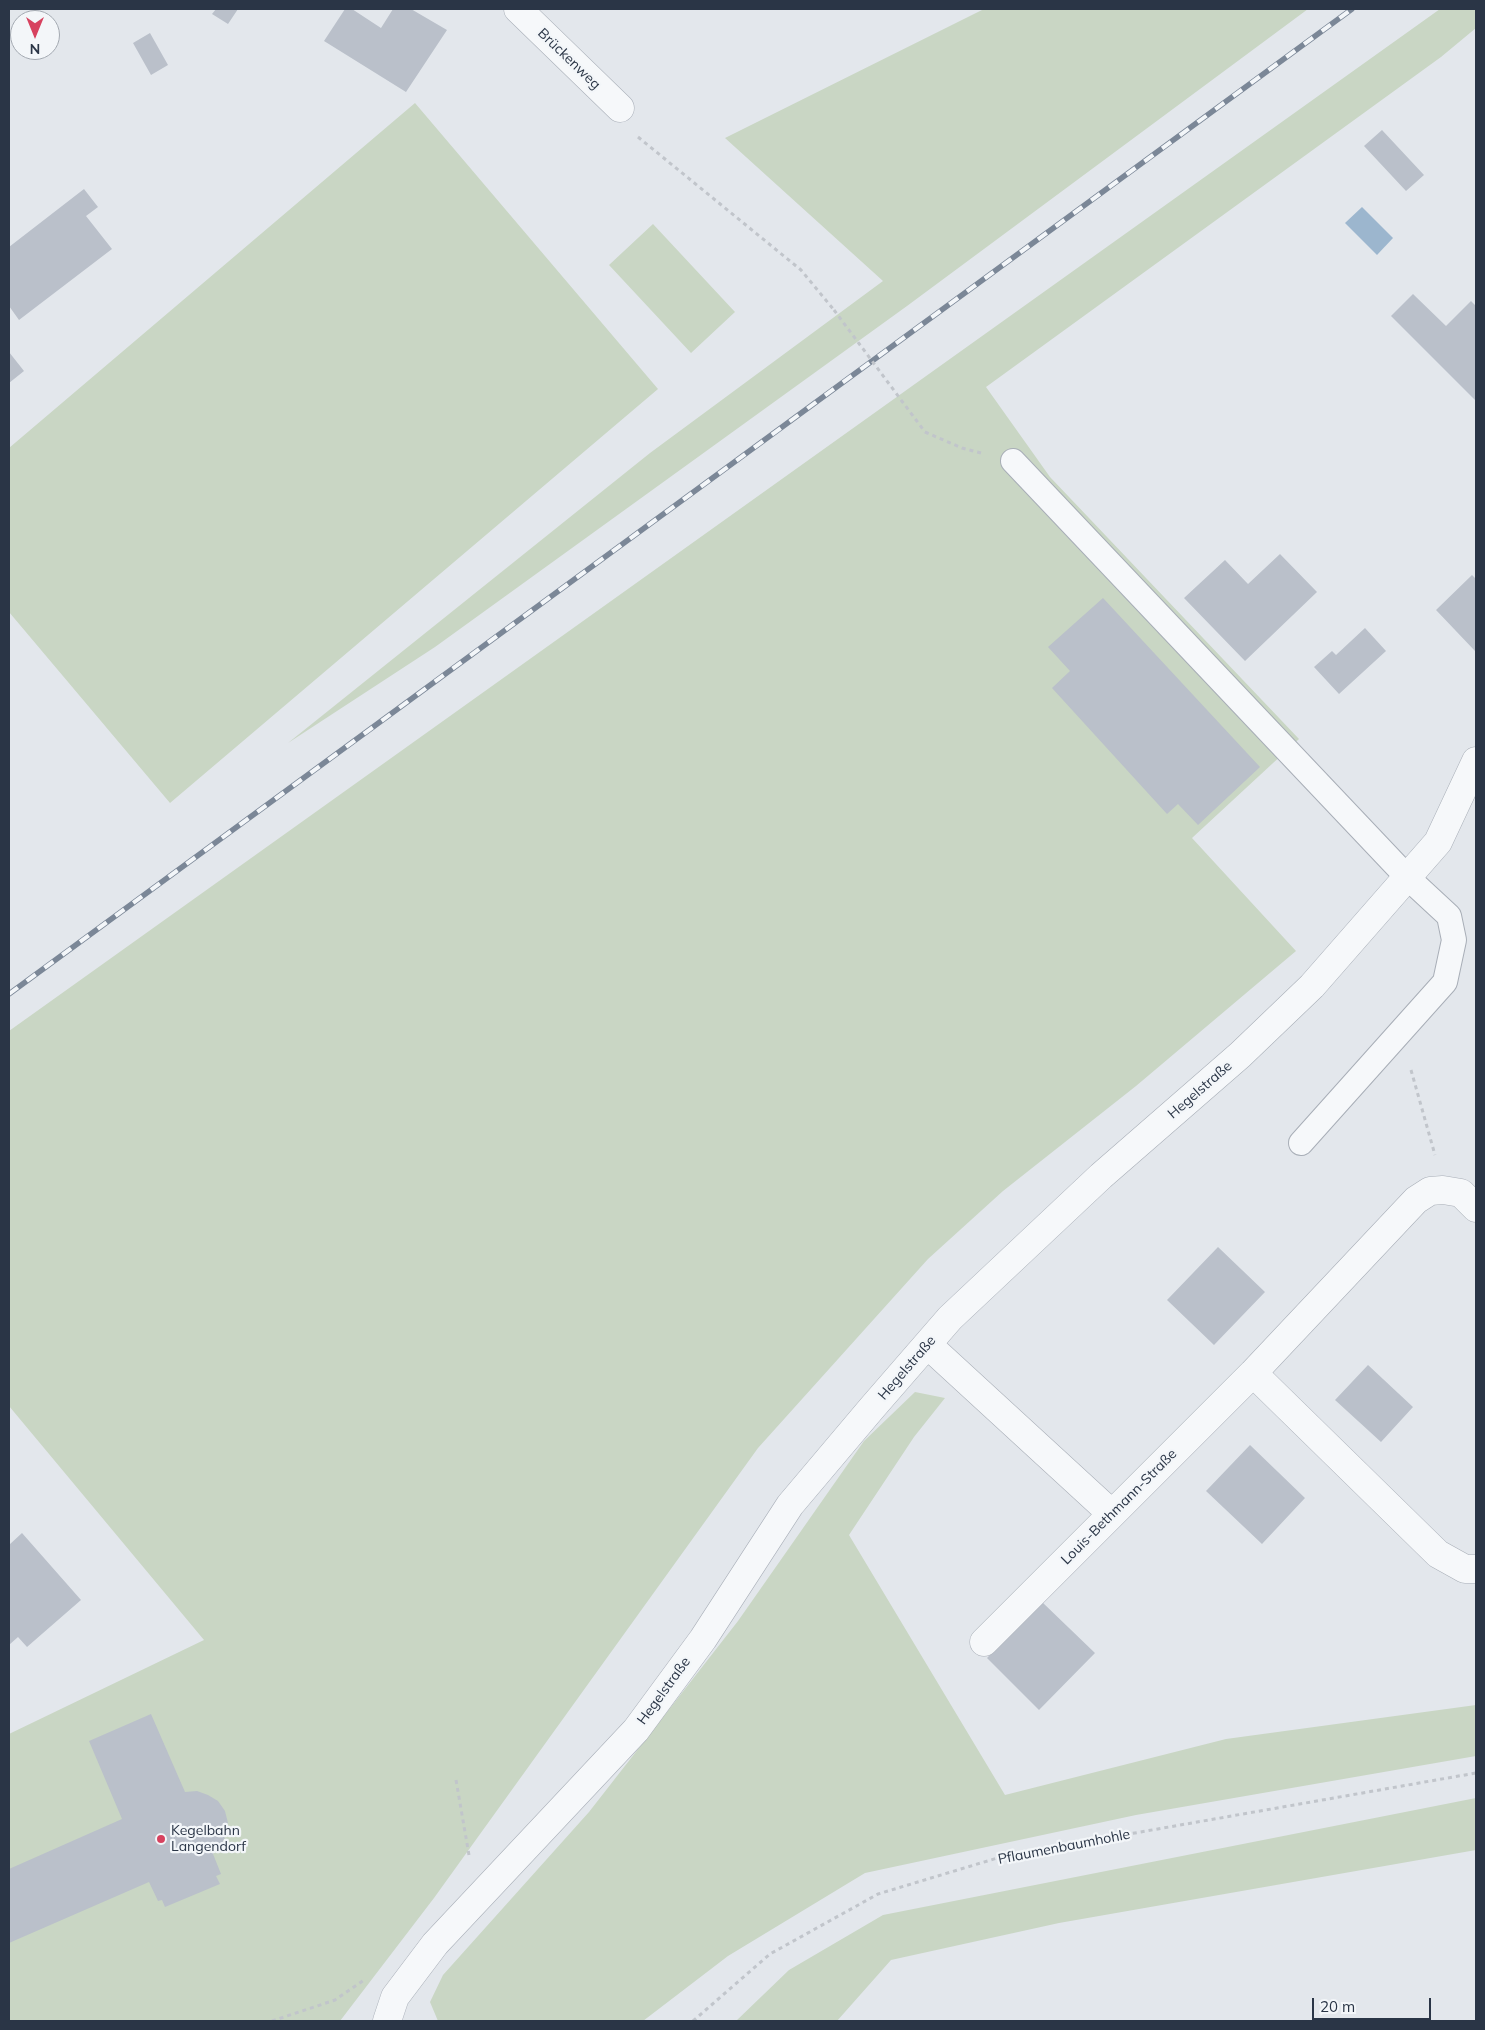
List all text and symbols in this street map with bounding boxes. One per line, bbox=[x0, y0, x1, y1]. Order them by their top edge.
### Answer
north arrow bbox=[10, 10, 60, 60]
street label: Brückenweg bbox=[534, 25, 604, 93]
text: N bbox=[30, 40, 40, 58]
street label: Hegelstraße bbox=[1165, 1058, 1235, 1122]
street label: Hegelstraße bbox=[875, 1333, 939, 1403]
street label: Louis-Bethmann-Straße bbox=[1058, 1446, 1180, 1568]
street label: Hegelstraße bbox=[634, 1654, 694, 1728]
place label: Kegelbahn Langendorf bbox=[171, 1823, 246, 1855]
street label: Pflaumenbaumhohle bbox=[996, 1826, 1132, 1868]
marker: Kegelbahn Langendorf bbox=[155, 1833, 167, 1845]
scale bar bbox=[1315, 1988, 1434, 2020]
text: 20 m bbox=[1320, 1997, 1355, 2016]

